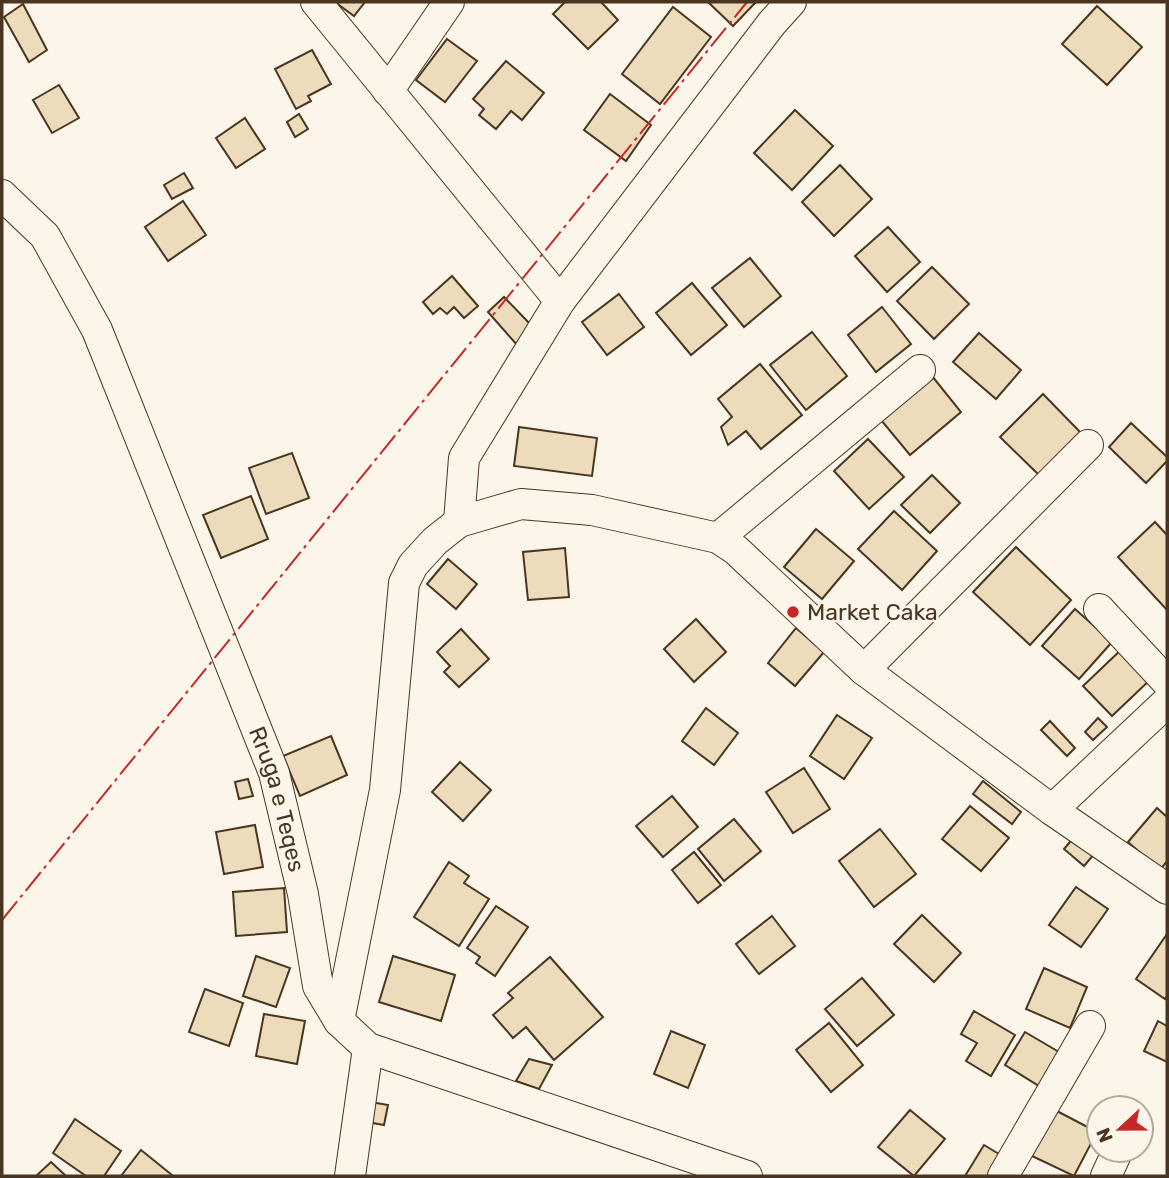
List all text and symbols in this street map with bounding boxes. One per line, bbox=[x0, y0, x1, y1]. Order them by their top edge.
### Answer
place label: Market Caka bbox=[807, 598, 938, 626]
marker: Market Caka bbox=[785, 604, 801, 620]
street label: Rruga e Teqes bbox=[243, 722, 311, 875]
north arrow bbox=[1085, 1094, 1155, 1164]
text: N bbox=[1091, 1125, 1118, 1146]

